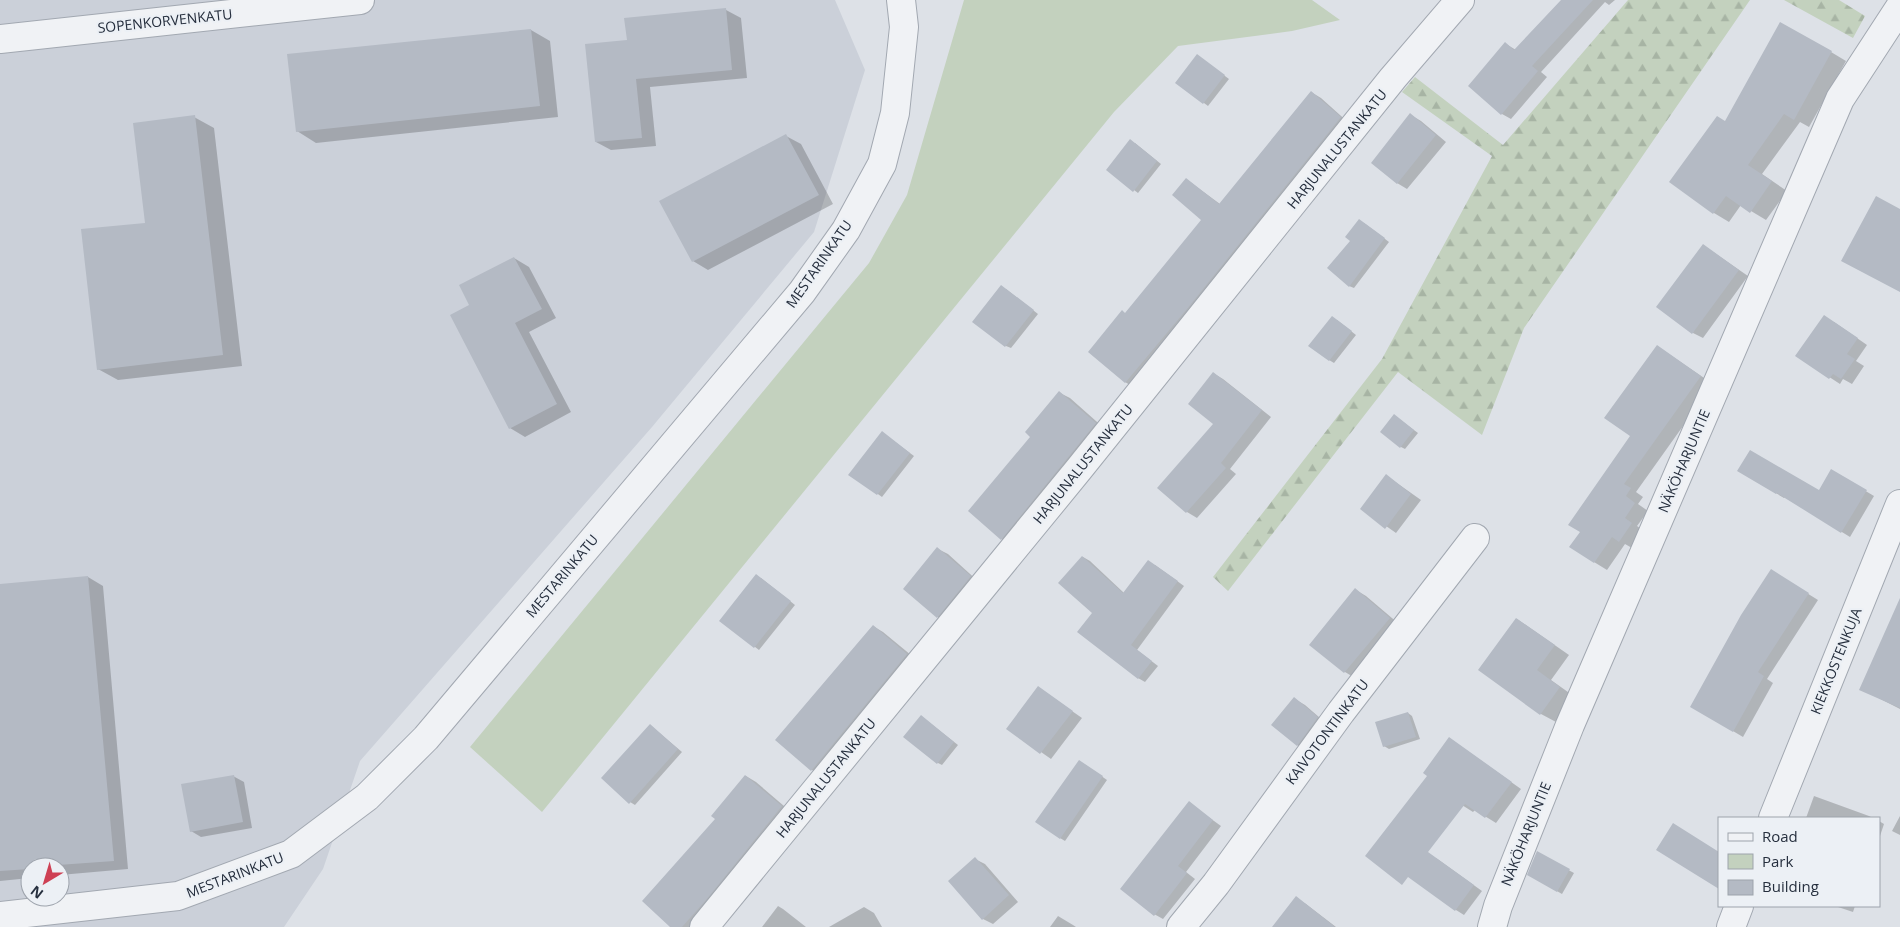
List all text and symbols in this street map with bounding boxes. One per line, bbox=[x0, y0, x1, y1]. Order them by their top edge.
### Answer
street label: SOPENKORVENKATU bbox=[97, 4, 233, 37]
street label: HARJUNALUSTANKATU bbox=[1282, 85, 1391, 212]
street label: MESTARINKATU bbox=[781, 216, 856, 311]
street label: HARJUNALUSTANKATU bbox=[1028, 400, 1137, 527]
street label: NÄKÖHARJUNTIE bbox=[1653, 406, 1714, 515]
street label: MESTARINKATU bbox=[521, 530, 602, 621]
street label: KIEKKOSTENKUJA bbox=[1805, 605, 1866, 717]
street label: KAIVOTONTINKATU bbox=[1281, 675, 1372, 788]
street label: HARJUNALUSTANKATU bbox=[771, 714, 880, 841]
street label: NÄKÖHARJUNTIE bbox=[1496, 779, 1555, 889]
legend bbox=[1718, 817, 1880, 907]
text: Road bbox=[1762, 826, 1798, 846]
street label: MESTARINKATU bbox=[183, 847, 286, 902]
text: Park bbox=[1762, 851, 1793, 871]
north arrow bbox=[20, 857, 70, 907]
text: Building bbox=[1762, 876, 1819, 896]
text: N bbox=[26, 882, 47, 904]

